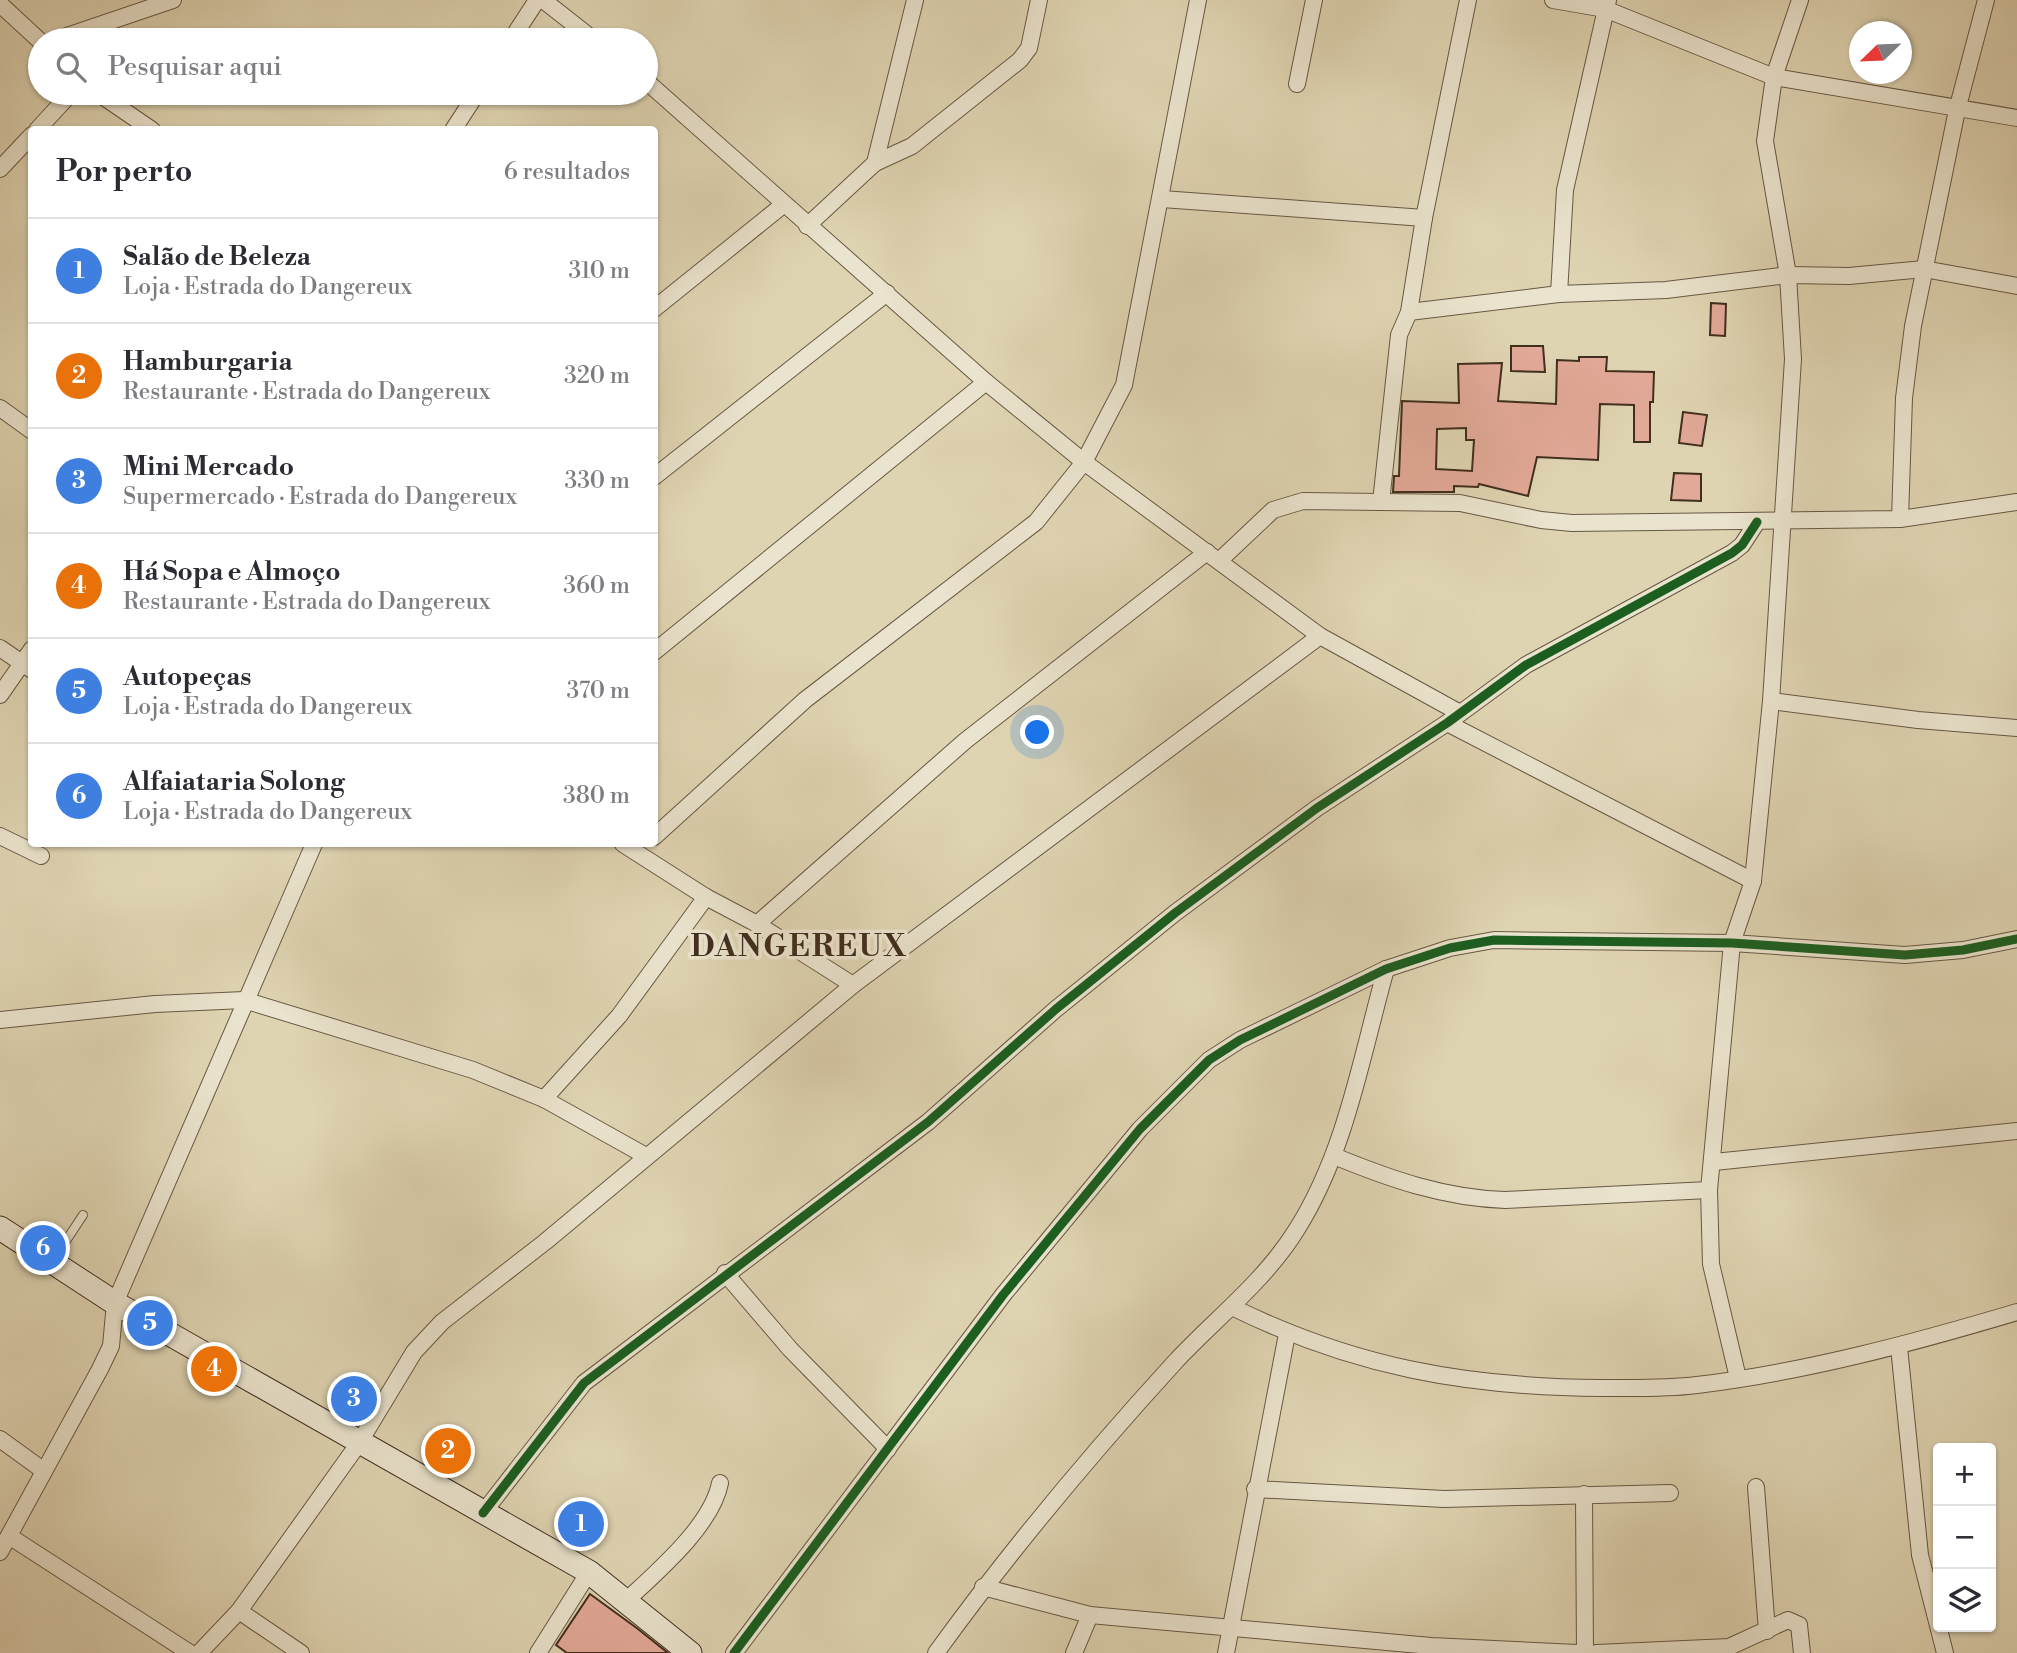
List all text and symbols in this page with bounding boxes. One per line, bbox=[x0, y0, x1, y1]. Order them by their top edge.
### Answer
north arrow bbox=[1849, 21, 1912, 84]
search box bbox=[28, 28, 658, 105]
icon: search bbox=[52, 48, 90, 86]
text: Pesquisar aqui bbox=[108, 51, 282, 83]
text: Por perto bbox=[56, 153, 192, 191]
text: 6 resultados bbox=[504, 158, 630, 186]
text: Salão de Beleza bbox=[123, 241, 311, 273]
text: 1 bbox=[73, 257, 85, 285]
text: 310 m bbox=[569, 257, 630, 285]
text: Loja · Estrada do Dangereux bbox=[123, 273, 412, 301]
text: Hamburgaria bbox=[123, 346, 292, 378]
text: 2 bbox=[72, 362, 86, 390]
text: 320 m bbox=[564, 362, 630, 390]
text: Restaurante · Estrada do Dangereux bbox=[123, 378, 490, 406]
text: Mini Mercado bbox=[123, 451, 294, 483]
text: 3 bbox=[72, 467, 86, 495]
text: 330 m bbox=[564, 467, 630, 495]
text: Supermercado · Estrada do Dangereux bbox=[123, 483, 517, 511]
text: Há Sopa e Almoço bbox=[123, 556, 341, 588]
text: 4 bbox=[71, 572, 87, 600]
text: 360 m bbox=[563, 572, 630, 600]
text: Restaurante · Estrada do Dangereux bbox=[123, 588, 490, 616]
text: Autopeças bbox=[123, 661, 251, 693]
text: 5 bbox=[72, 677, 86, 705]
text: 370 m bbox=[567, 677, 630, 705]
text: Loja · Estrada do Dangereux bbox=[123, 693, 412, 721]
your location bbox=[1020, 715, 1054, 749]
text: Alfaiataria Solong bbox=[123, 766, 345, 798]
text: 6 bbox=[72, 782, 86, 810]
text: 380 m bbox=[563, 782, 630, 810]
text: Loja · Estrada do Dangereux bbox=[123, 798, 412, 826]
district label: DANGEREUX bbox=[690, 928, 908, 966]
pin: 6 bbox=[20, 1222, 66, 1274]
pin: 5 bbox=[127, 1297, 173, 1349]
pin: 4 bbox=[191, 1343, 237, 1395]
pin: 3 bbox=[331, 1373, 377, 1425]
pin: 2 bbox=[425, 1425, 471, 1477]
map controls bbox=[1933, 1443, 1996, 1632]
button: + bbox=[1933, 1443, 1996, 1506]
pin: 1 bbox=[558, 1498, 604, 1550]
button: − bbox=[1933, 1506, 1996, 1569]
button: layers bbox=[1933, 1569, 1996, 1632]

